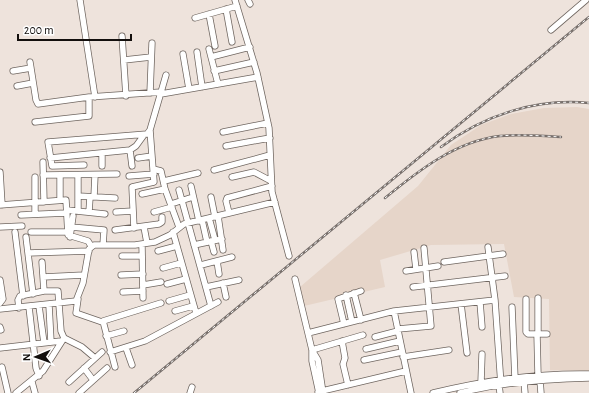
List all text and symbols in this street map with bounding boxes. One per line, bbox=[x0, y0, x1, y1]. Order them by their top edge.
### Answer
scale bar bbox=[18, 16, 131, 42]
text: 200 m bbox=[24, 24, 54, 36]
north arrow bbox=[16, 337, 56, 377]
text: N bbox=[21, 353, 32, 361]

